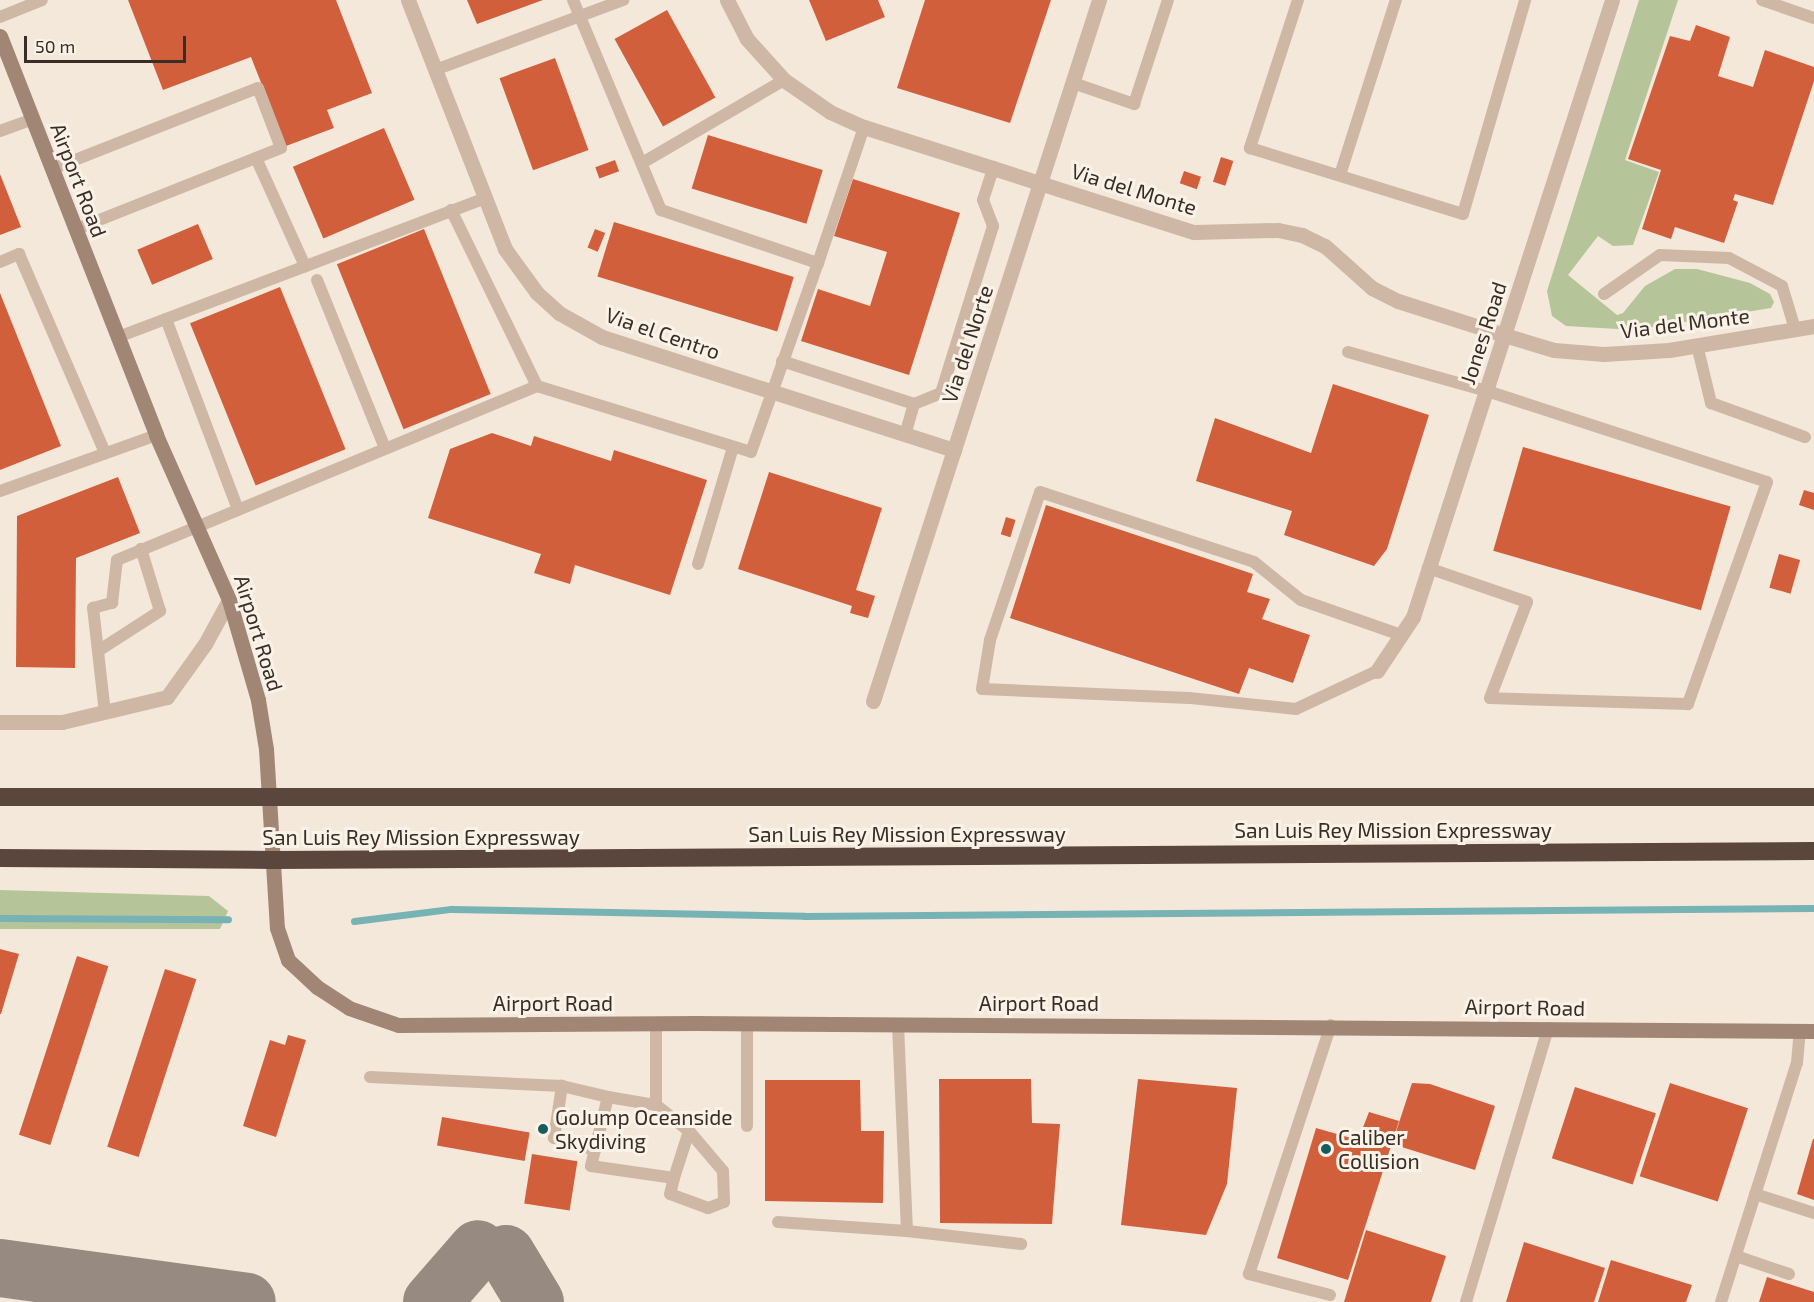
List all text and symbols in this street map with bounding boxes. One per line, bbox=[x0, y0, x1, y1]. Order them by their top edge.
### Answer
scale bar bbox=[27, 24, 189, 62]
text: 50 m bbox=[35, 35, 75, 57]
street label: Airport Road bbox=[46, 119, 112, 241]
street label: Via del Monte bbox=[1068, 158, 1200, 220]
street label: Jones Road bbox=[1455, 279, 1511, 387]
street label: Via del Norte bbox=[936, 282, 998, 406]
street label: Via el Centro bbox=[602, 302, 724, 364]
street label: Via del Monte bbox=[1619, 303, 1751, 343]
street label: Airport Road bbox=[229, 572, 289, 694]
street label: San Luis Rey Mission Expressway bbox=[1234, 817, 1552, 843]
street label: San Luis Rey Mission Expressway bbox=[748, 821, 1066, 847]
street label: San Luis Rey Mission Expressway bbox=[262, 824, 580, 850]
street label: Airport Road bbox=[493, 990, 613, 1016]
street label: Airport Road bbox=[979, 990, 1099, 1016]
street label: Airport Road bbox=[1465, 993, 1585, 1021]
place label: GoJump Oceanside Skydiving bbox=[555, 1104, 733, 1154]
marker: GoJump Oceanside Skydiving bbox=[536, 1122, 550, 1136]
place label: Caliber Collision bbox=[1338, 1124, 1420, 1174]
marker: Caliber Collision bbox=[1319, 1142, 1333, 1156]

